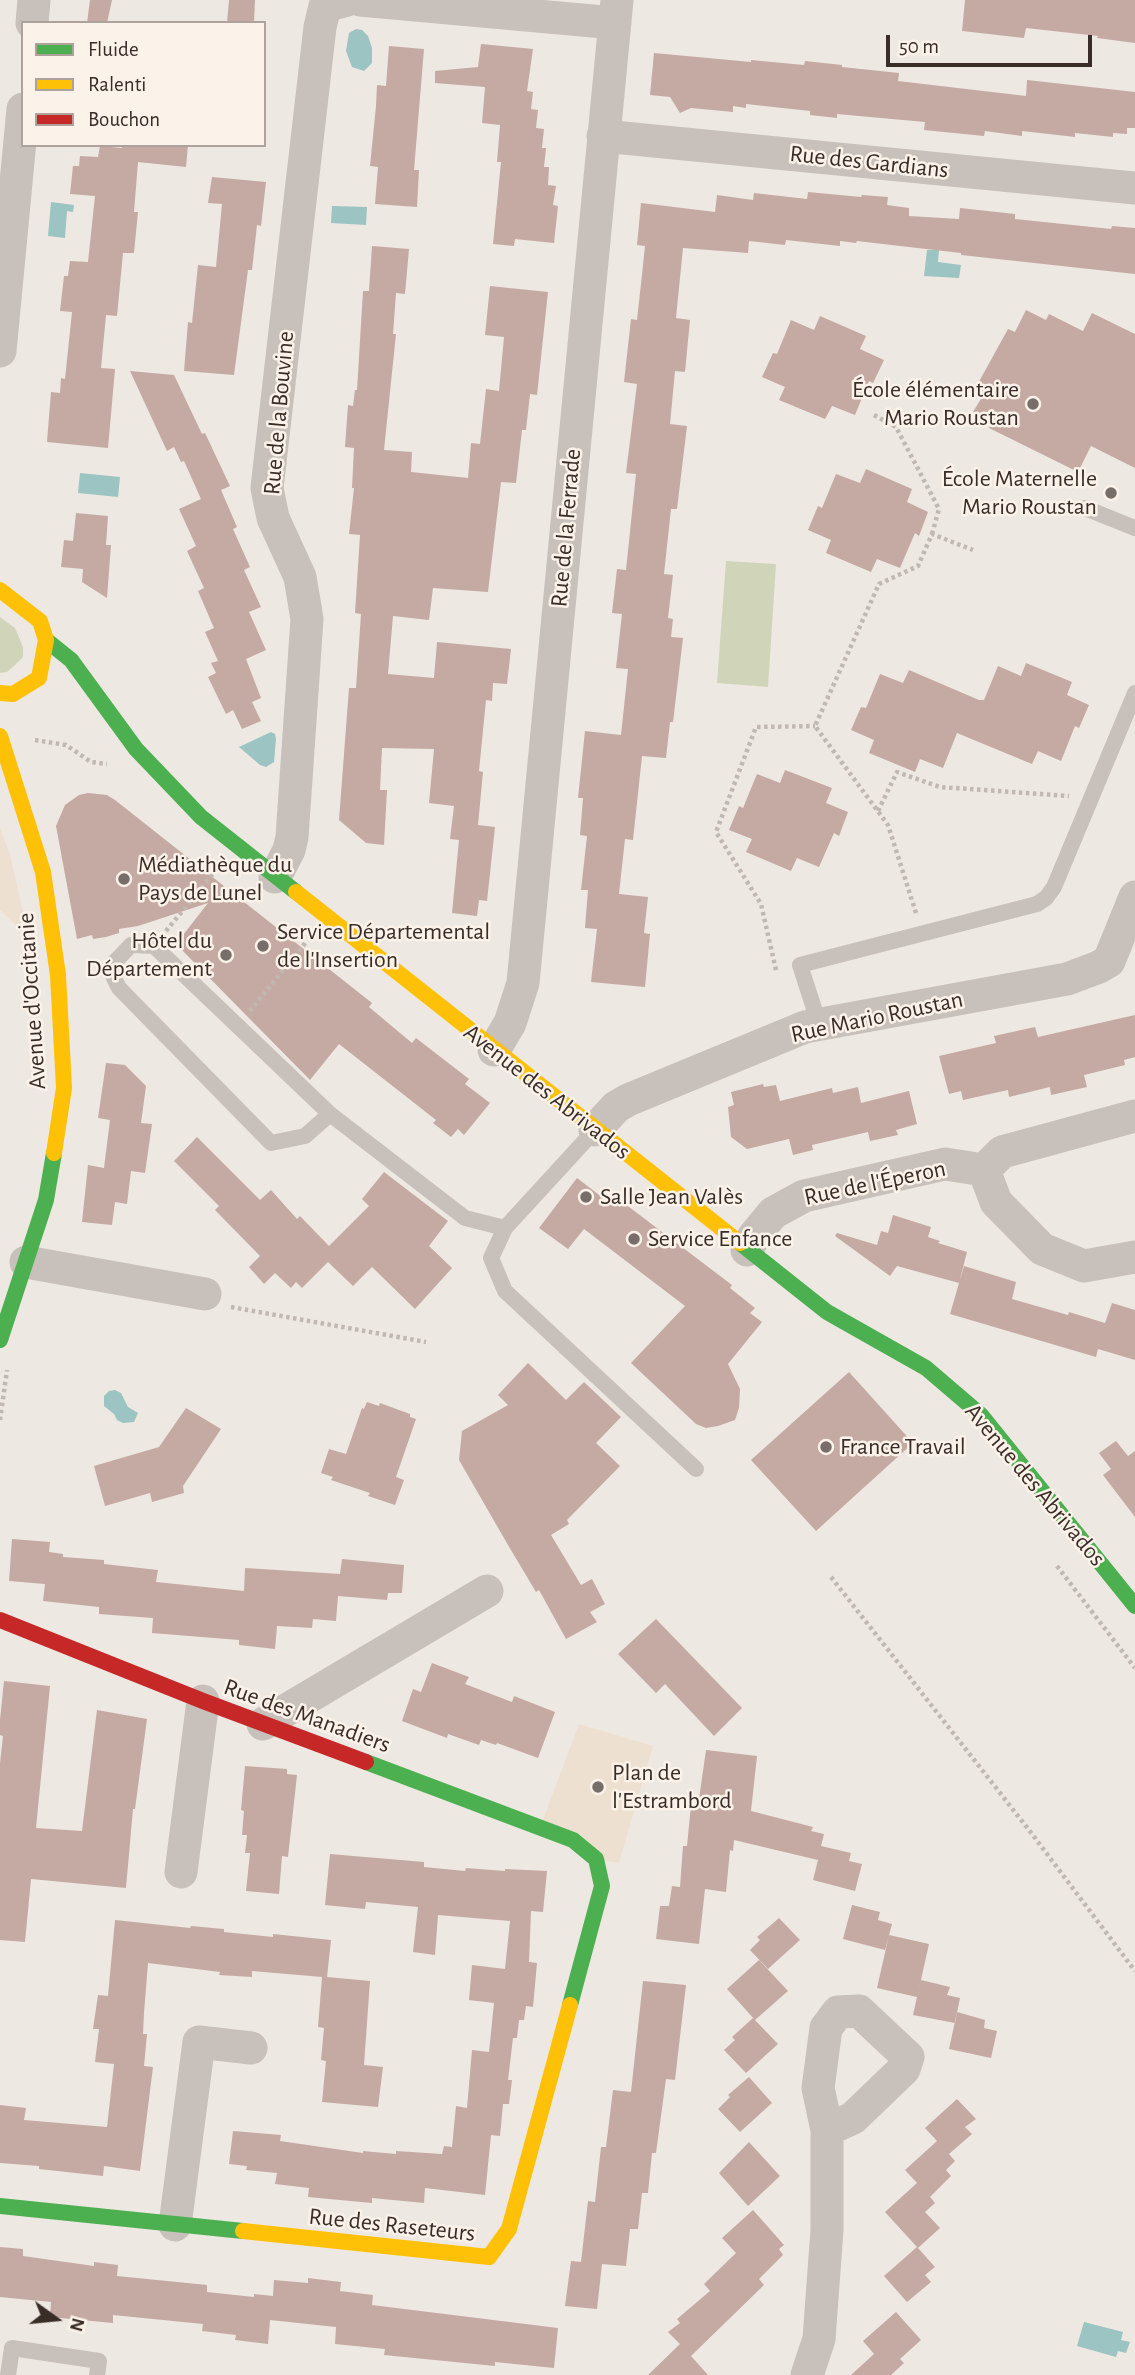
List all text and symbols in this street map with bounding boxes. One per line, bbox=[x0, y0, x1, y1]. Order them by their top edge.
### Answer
legend bbox=[21, 21, 266, 147]
scale bar bbox=[890, 21, 1096, 65]
text: 50 m bbox=[899, 36, 939, 57]
text: Fluide bbox=[88, 39, 139, 60]
text: Ralenti bbox=[88, 74, 146, 95]
text: Bouchon bbox=[88, 109, 160, 130]
street label: Rue des Gardians bbox=[788, 139, 950, 185]
street label: Rue de la Bouvine bbox=[257, 330, 301, 496]
place label: École élémentaire Mario Roustan bbox=[852, 376, 1019, 432]
marker: École élémentaire Mario Roustan bbox=[1025, 396, 1041, 412]
street label: Rue de la Ferrade bbox=[545, 448, 587, 608]
place label: École Maternelle Mario Roustan bbox=[942, 465, 1097, 521]
marker: École Maternelle Mario Roustan bbox=[1103, 485, 1119, 501]
place label: Médiathèque du Pays de Lunel bbox=[138, 851, 292, 907]
marker: Médiathèque du Pays de Lunel bbox=[116, 871, 132, 887]
street label: Avenue d'Occitanie bbox=[11, 912, 53, 1090]
place label: Service Départemental de l'Insertion bbox=[277, 918, 490, 974]
place label: Hôtel du Département bbox=[86, 927, 212, 983]
marker: Service Départemental de l'Insertion bbox=[255, 938, 271, 954]
marker: Hôtel du Département bbox=[218, 947, 234, 963]
street label: Rue Mario Roustan bbox=[788, 985, 966, 1049]
street label: Avenue des Abrivados bbox=[458, 1018, 636, 1166]
street label: Rue de l'Éperon bbox=[802, 1154, 948, 1212]
place label: Salle Jean Valès bbox=[600, 1183, 743, 1211]
marker: Salle Jean Valès bbox=[578, 1189, 594, 1205]
place label: Service Enfance bbox=[648, 1225, 792, 1253]
marker: Service Enfance bbox=[626, 1231, 642, 1247]
street label: Avenue des Abrivados bbox=[959, 1398, 1111, 1572]
place label: France Travail bbox=[840, 1433, 966, 1461]
marker: France Travail bbox=[818, 1439, 834, 1455]
street label: Rue des Manadiers bbox=[220, 1672, 394, 1760]
place label: Plan de l'Estrambord bbox=[612, 1759, 732, 1815]
marker: Plan de l'Estrambord bbox=[590, 1779, 606, 1795]
street label: Rue des Raseteurs bbox=[307, 2202, 477, 2248]
north arrow bbox=[21, 2284, 91, 2354]
text: N bbox=[66, 2316, 88, 2333]

